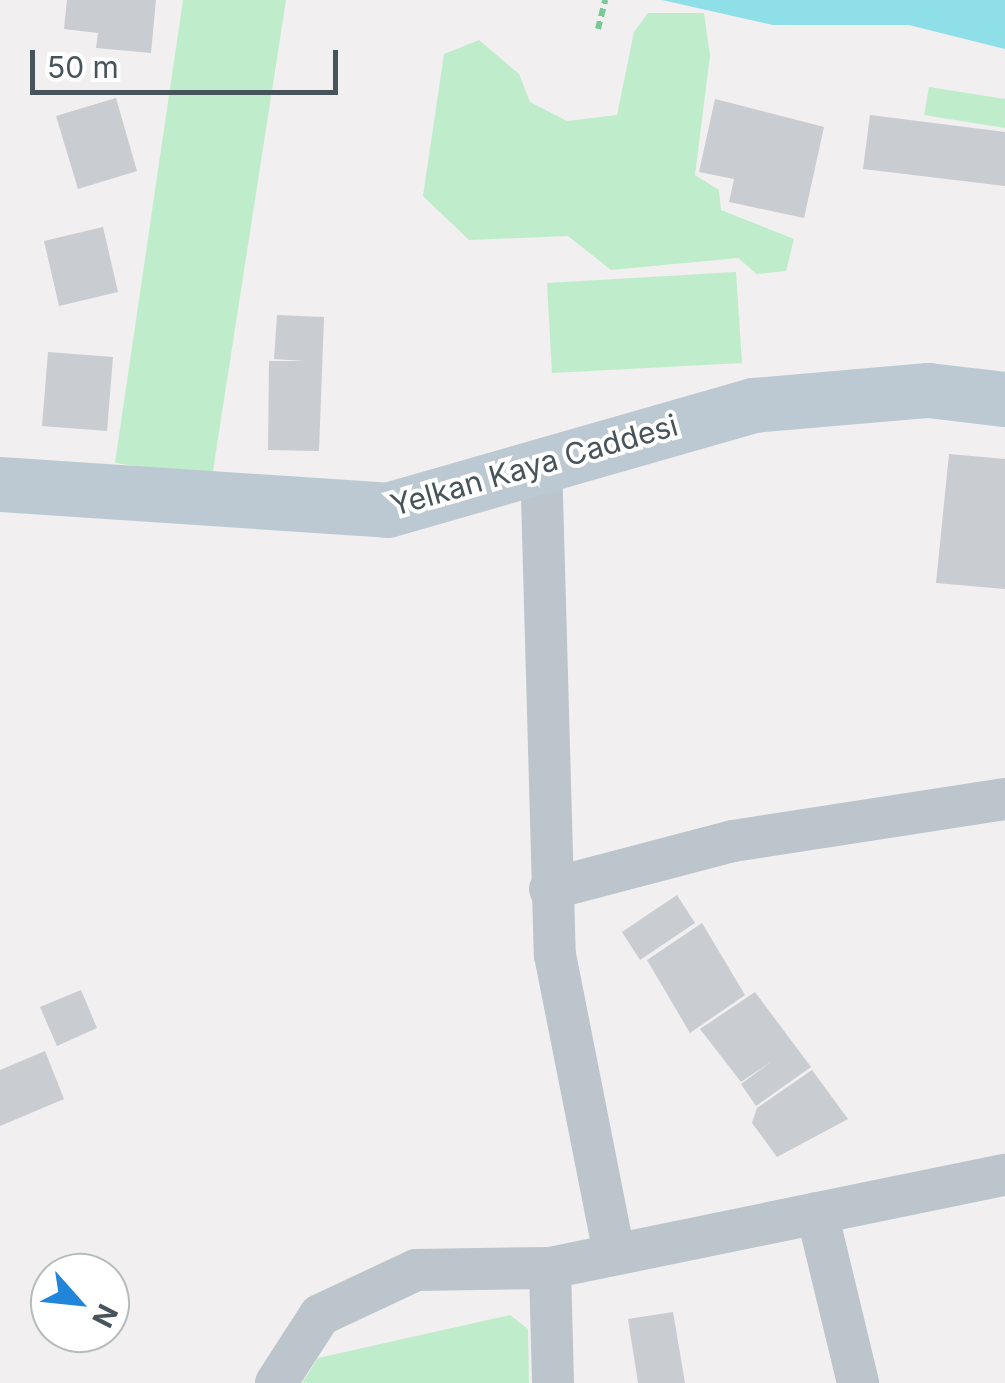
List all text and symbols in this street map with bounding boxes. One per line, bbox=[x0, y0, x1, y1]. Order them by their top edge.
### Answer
scale bar bbox=[35, 30, 342, 92]
text: 50 m bbox=[47, 49, 119, 85]
street label: Yelkan Kaya Caddesi bbox=[386, 407, 682, 523]
north arrow bbox=[30, 1253, 130, 1353]
text: N bbox=[85, 1298, 125, 1333]

